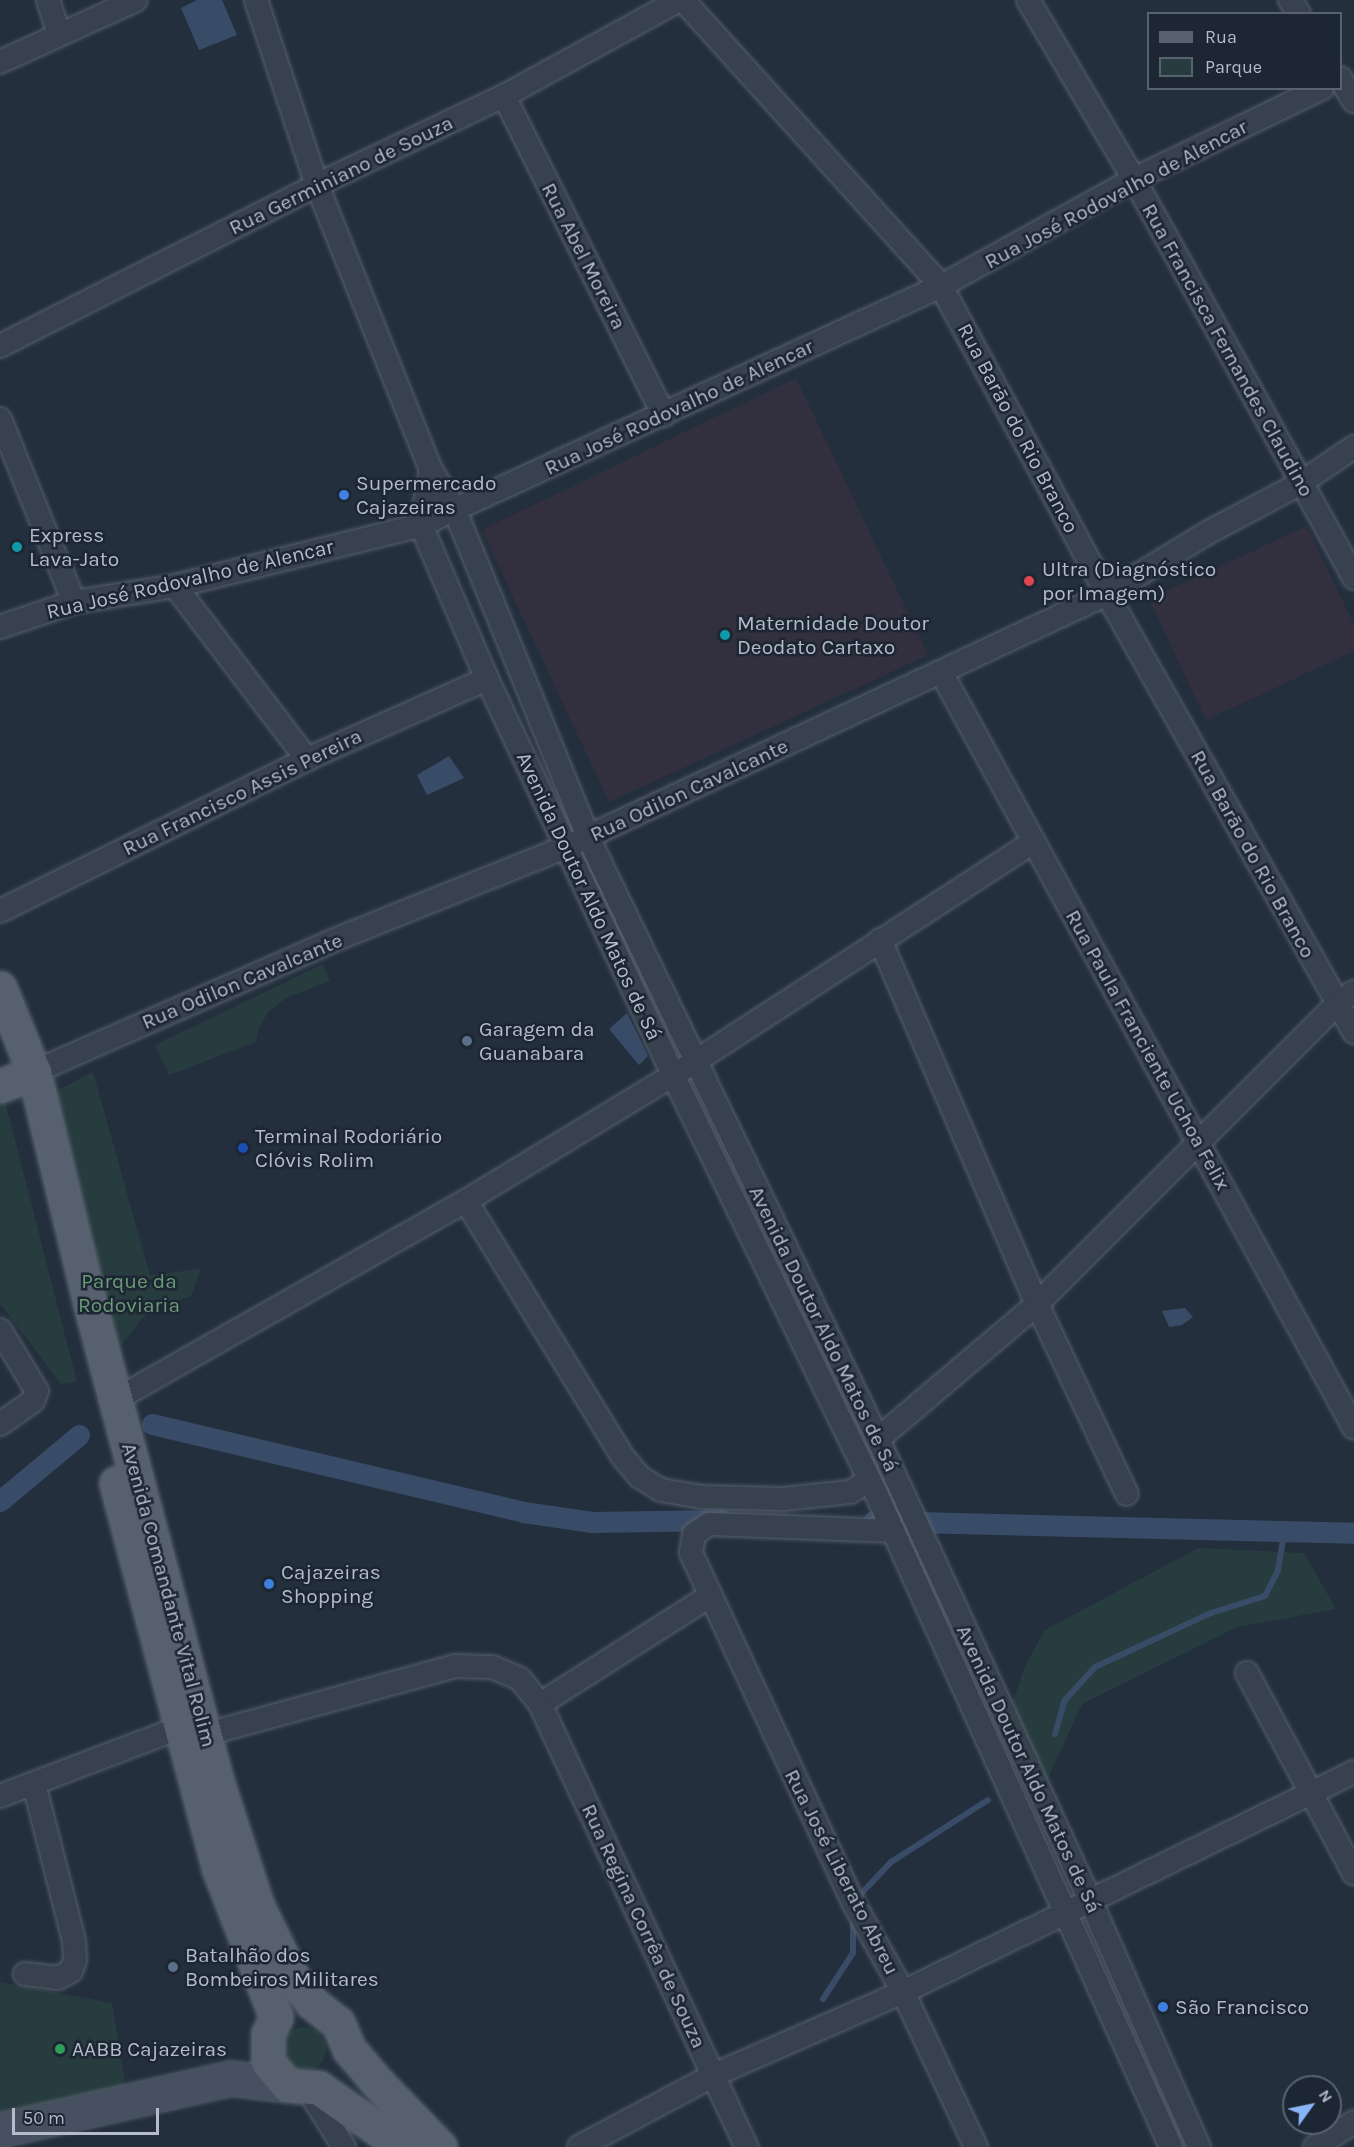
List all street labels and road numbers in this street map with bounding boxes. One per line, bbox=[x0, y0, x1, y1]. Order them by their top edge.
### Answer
street label: Rua Germiniano de Souza bbox=[225, 110, 457, 240]
street label: Rua José Rodovalho de Alencar bbox=[980, 114, 1252, 274]
street label: Rua Abel Moreira bbox=[536, 178, 632, 334]
street label: Rua Francisca Fernandes Claudino bbox=[1137, 199, 1319, 501]
street label: Rua Barāo do Rio Branco bbox=[952, 319, 1084, 537]
street label: Rua José Rodovalho de Alencar bbox=[541, 333, 817, 481]
street label: Rua José Rodovalho de Alencar bbox=[44, 534, 336, 624]
street label: Rua Francisco Assis Pereira bbox=[118, 723, 366, 861]
street label: Rua Odilon Cavalcante bbox=[586, 733, 792, 847]
street label: Rua Barāo do Rio Branco bbox=[1185, 746, 1321, 962]
street label: Avenida Doutor Aldo Matos de Sá bbox=[511, 748, 667, 1044]
street label: Rua Paula Franciente Uchoa Felix bbox=[1060, 905, 1236, 1195]
street label: Rua Odilon Cavalcante bbox=[138, 927, 346, 1035]
street label: Avenida Doutor Aldo Matos de Sá bbox=[744, 1182, 904, 1476]
street label: Avenida Comandante Vital Rolim bbox=[116, 1440, 222, 1750]
street label: Avenida Doutor Aldo Matos de Sá bbox=[951, 1621, 1107, 1917]
street label: Rua José Liberato Abreu bbox=[779, 1765, 905, 1979]
street label: Rua Regina Corrêa de Souza bbox=[576, 1800, 712, 2052]

